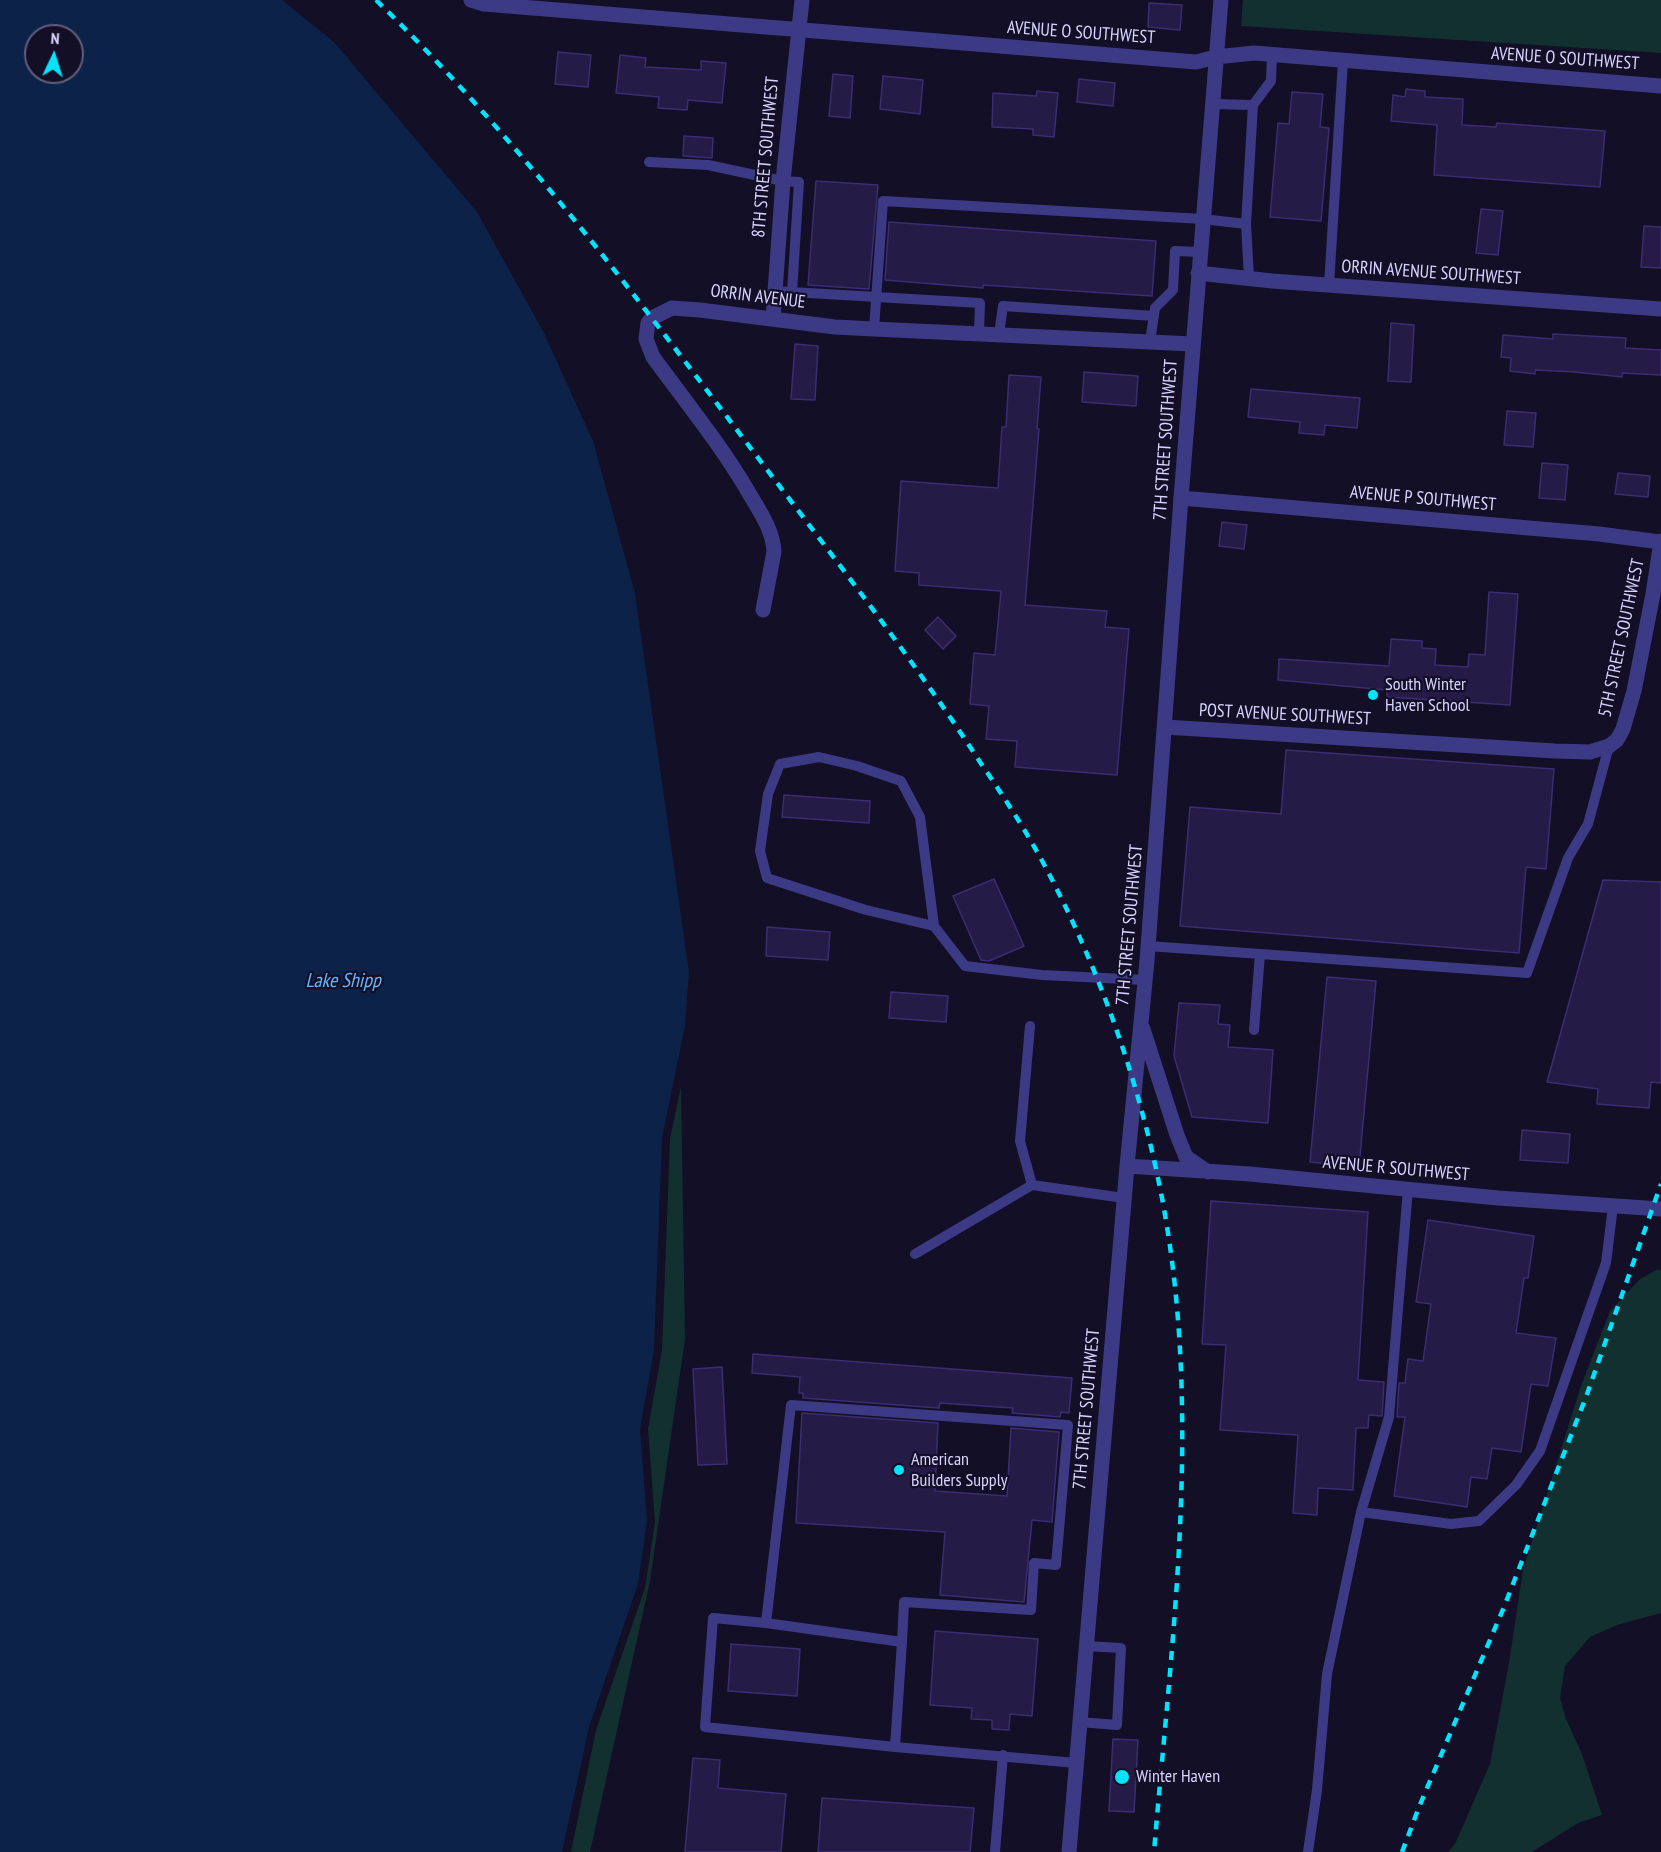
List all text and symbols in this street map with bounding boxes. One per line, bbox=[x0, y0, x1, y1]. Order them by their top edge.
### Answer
street label: AVENUE O SOUTHWEST bbox=[1006, 17, 1156, 49]
north arrow bbox=[24, 24, 84, 84]
text: N bbox=[50, 28, 60, 48]
street label: AVENUE O SOUTHWEST bbox=[1490, 43, 1640, 75]
street label: 8TH STREET SOUTHWEST bbox=[748, 76, 784, 238]
street label: ORRIN AVENUE SOUTHWEST bbox=[1341, 256, 1521, 290]
street label: ORRIN AVENUE bbox=[709, 280, 807, 314]
street label: 7TH STREET SOUTHWEST bbox=[1150, 359, 1182, 521]
street label: AVENUE P SOUTHWEST bbox=[1349, 482, 1497, 516]
street label: 5TH STREET SOUTHWEST bbox=[1595, 557, 1649, 719]
place label: South Winter Haven School bbox=[1385, 674, 1470, 716]
marker: South Winter Haven School bbox=[1366, 688, 1380, 702]
street label: POST AVENUE SOUTHWEST bbox=[1199, 700, 1371, 730]
street label: 7TH STREET SOUTHWEST bbox=[1112, 844, 1148, 1006]
water label: Lake Shipp bbox=[305, 969, 381, 993]
street label: AVENUE R SOUTHWEST bbox=[1322, 1152, 1470, 1186]
street label: 7TH STREET SOUTHWEST bbox=[1069, 1328, 1105, 1490]
place label: American Builders Supply bbox=[911, 1449, 1008, 1492]
marker: American Builders Supply bbox=[892, 1463, 906, 1477]
place label: Winter Haven bbox=[1136, 1766, 1220, 1788]
marker: Winter Haven bbox=[1113, 1768, 1131, 1786]

